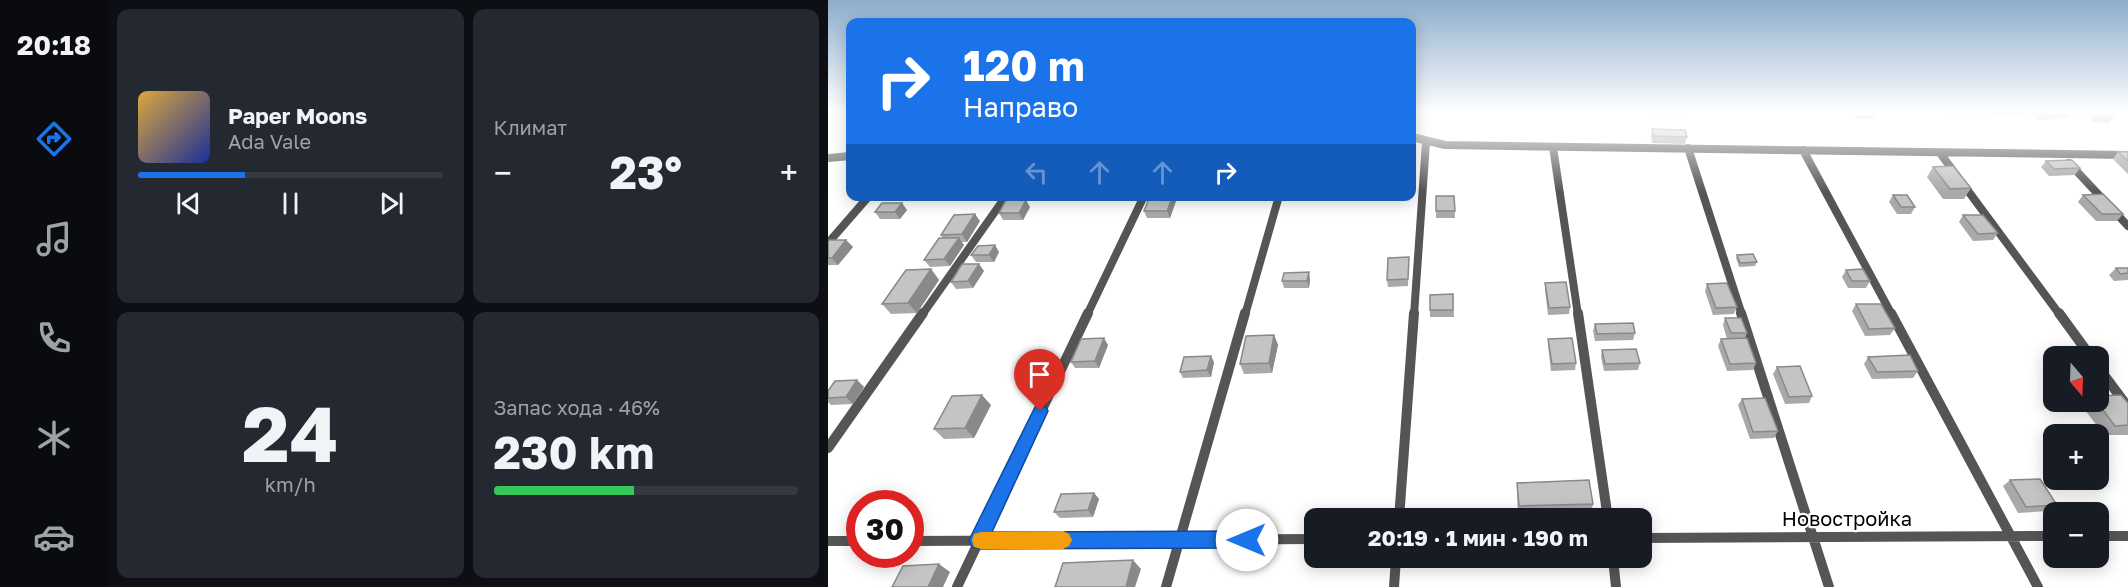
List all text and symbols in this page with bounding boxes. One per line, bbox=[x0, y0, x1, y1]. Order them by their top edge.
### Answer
text: 20:18 bbox=[17, 29, 91, 61]
text: 120 m bbox=[963, 40, 1085, 90]
icon: right bbox=[864, 42, 942, 120]
text: Направо bbox=[963, 91, 1078, 123]
text: Paper Moons bbox=[228, 102, 367, 129]
text: Климат bbox=[494, 115, 567, 139]
icon: directions bbox=[33, 118, 75, 160]
text: Ada Vale bbox=[228, 129, 311, 153]
text: 23° bbox=[610, 145, 682, 199]
text: − bbox=[494, 153, 512, 192]
text: + bbox=[780, 153, 798, 192]
icon: left bbox=[1020, 156, 1053, 189]
icon: ahead bbox=[1083, 156, 1116, 189]
icon: ahead bbox=[1146, 156, 1179, 189]
icon: right bbox=[1209, 156, 1242, 189]
icon: previous bbox=[172, 187, 205, 220]
icon: pause bbox=[274, 187, 307, 220]
icon: next bbox=[375, 187, 408, 220]
icon: music bbox=[33, 218, 75, 260]
icon: phone bbox=[33, 317, 75, 359]
north arrow bbox=[2043, 346, 2109, 412]
map controls bbox=[2043, 346, 2109, 568]
pin bbox=[1014, 349, 1065, 411]
icon: arrive bbox=[1023, 358, 1056, 391]
text: 24 bbox=[242, 386, 338, 479]
text: Запас хода · 46% bbox=[494, 395, 660, 419]
icon: climate bbox=[33, 417, 75, 459]
button: + bbox=[2043, 424, 2109, 490]
text: 230 km bbox=[494, 425, 654, 479]
text: km/h bbox=[265, 472, 316, 496]
speed limit sign: 30 bbox=[846, 490, 924, 568]
button: − bbox=[2043, 502, 2109, 568]
street label: Новостройка bbox=[1782, 506, 1912, 530]
position arrow bbox=[1215, 508, 1279, 572]
icon: car bbox=[33, 516, 75, 558]
text: 20:19 · 1 мин · 190 m bbox=[1368, 524, 1588, 551]

